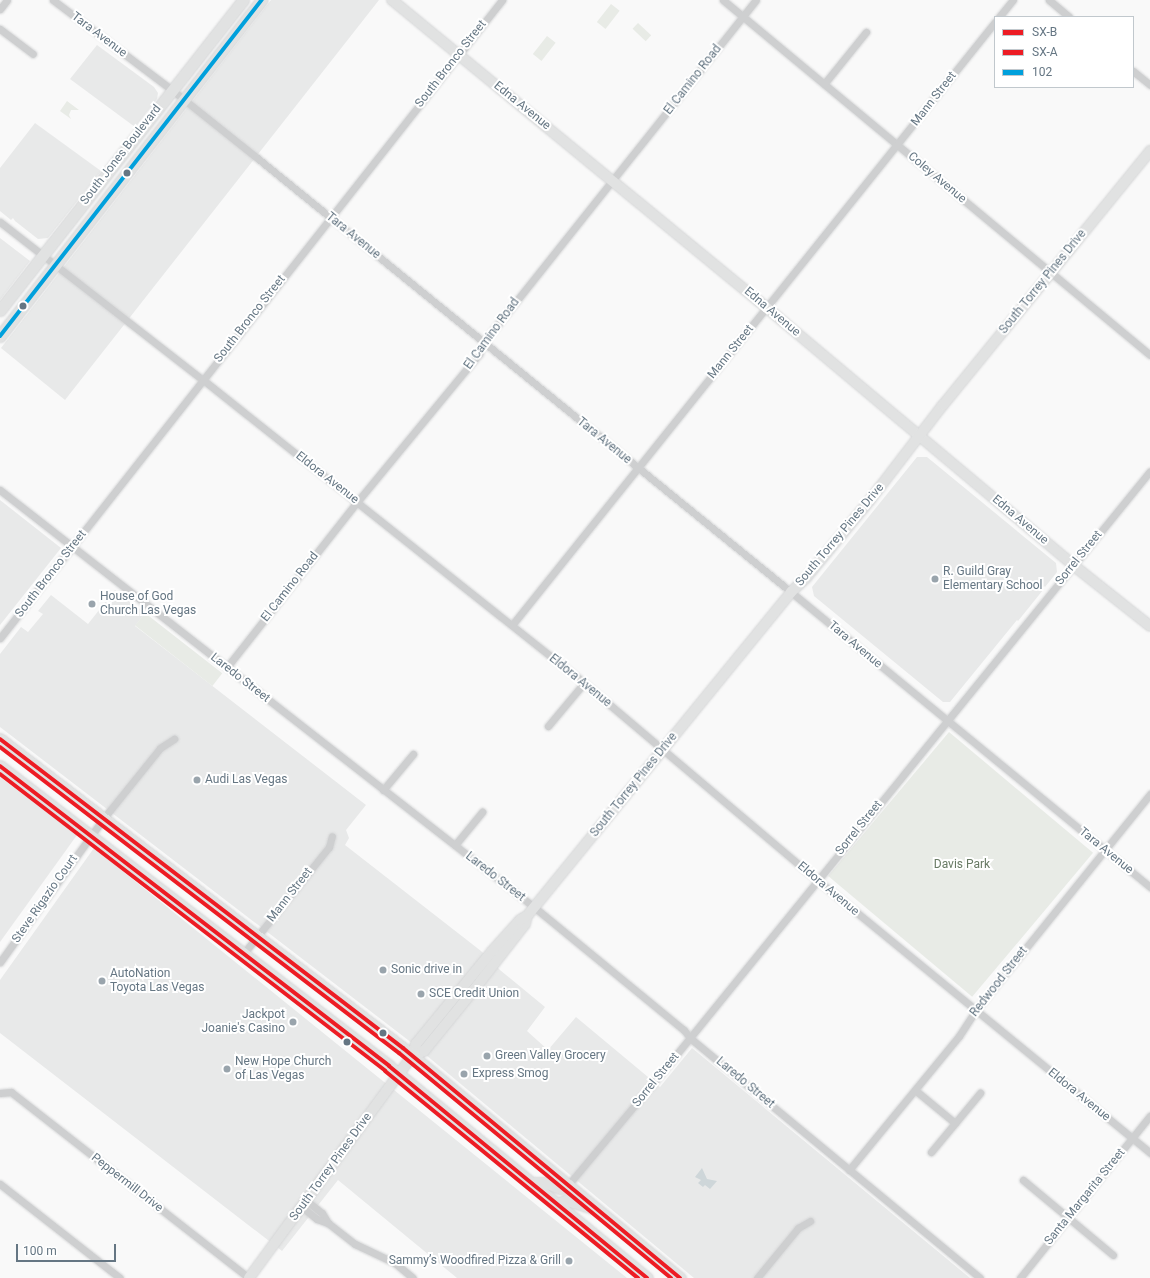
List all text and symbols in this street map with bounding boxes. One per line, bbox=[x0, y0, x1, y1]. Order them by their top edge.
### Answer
street label: Tara Avenue bbox=[68, 10, 130, 60]
legend bbox=[994, 16, 1134, 88]
street label: South Bronco Street bbox=[412, 18, 490, 110]
text: SX-B bbox=[1032, 25, 1057, 39]
street label: El Camino Road bbox=[661, 42, 725, 118]
text: SX-A bbox=[1032, 45, 1058, 59]
text: 102 bbox=[1032, 65, 1052, 79]
street label: Mann Street bbox=[908, 69, 960, 129]
street label: Edna Avenue bbox=[491, 79, 553, 133]
street label: South Jones Boulevard bbox=[78, 102, 164, 208]
street label: Coley Avenue bbox=[905, 149, 969, 207]
unlabelled marker bbox=[122, 168, 132, 178]
street label: Tara Avenue bbox=[323, 210, 383, 262]
street label: South Torrey Pines Drive bbox=[996, 227, 1090, 337]
street label: South Bronco Street bbox=[211, 273, 289, 365]
street label: Edna Avenue bbox=[741, 284, 803, 340]
street label: El Camino Road bbox=[461, 296, 523, 372]
unlabelled marker bbox=[18, 301, 28, 311]
street label: Mann Street bbox=[705, 322, 757, 382]
street label: Tara Avenue bbox=[574, 415, 634, 467]
street label: Eldora Avenue bbox=[293, 449, 361, 507]
street label: South Torrey Pines Drive bbox=[793, 481, 887, 589]
street label: Edna Avenue bbox=[989, 492, 1051, 548]
street label: South Bronco Street bbox=[12, 528, 90, 620]
street label: Sorrel Street bbox=[1053, 528, 1105, 588]
street label: El Camino Road bbox=[258, 549, 322, 625]
place label: R. Guild Gray Elementary School bbox=[943, 565, 1043, 593]
marker: R. Guild Gray Elementary School bbox=[930, 574, 940, 584]
place label: House of God Church Las Vegas bbox=[100, 590, 196, 618]
marker: House of God Church Las Vegas bbox=[87, 599, 97, 609]
street label: Tara Avenue bbox=[825, 618, 885, 672]
street label: Laredo Street bbox=[207, 650, 273, 706]
street label: Eldora Avenue bbox=[546, 652, 614, 710]
street label: South Torrey Pines Drive bbox=[587, 730, 681, 840]
place label: Audi Las Vegas bbox=[205, 773, 287, 787]
marker: Audi Las Vegas bbox=[192, 775, 202, 785]
street label: Sorrel Street bbox=[833, 798, 885, 858]
street label: Tara Avenue bbox=[1076, 825, 1136, 877]
street label: Laredo Street bbox=[462, 849, 528, 905]
street label: Steve Rigazio Court bbox=[9, 852, 81, 946]
park label: Davis Park bbox=[934, 858, 990, 872]
street label: Eldora Avenue bbox=[794, 859, 862, 919]
street label: Mann Street bbox=[264, 865, 316, 925]
street label: Redwood Street bbox=[967, 944, 1031, 1020]
place label: Sonic drive in bbox=[391, 963, 462, 977]
marker: Sonic drive in bbox=[378, 965, 388, 975]
place label: AutoNation Toyota Las Vegas bbox=[110, 967, 205, 995]
marker: AutoNation Toyota Las Vegas bbox=[97, 976, 107, 986]
place label: SCE Credit Union bbox=[429, 987, 519, 1001]
marker: SCE Credit Union bbox=[416, 989, 426, 999]
place label: Jackpot Joanie's Casino bbox=[201, 1008, 285, 1036]
marker: Jackpot Joanie's Casino bbox=[288, 1017, 298, 1027]
unlabelled marker bbox=[378, 1028, 388, 1038]
unlabelled marker bbox=[342, 1037, 352, 1047]
place label: Green Valley Grocery bbox=[495, 1049, 606, 1063]
street label: Sorrel Street bbox=[630, 1050, 682, 1110]
marker: Green Valley Grocery bbox=[482, 1051, 492, 1061]
street label: Laredo Street bbox=[713, 1054, 777, 1112]
place label: New Hope Church of Las Vegas bbox=[235, 1055, 331, 1083]
marker: New Hope Church of Las Vegas bbox=[222, 1064, 232, 1074]
street label: Eldora Avenue bbox=[1045, 1066, 1113, 1124]
place label: Express Smog bbox=[472, 1067, 548, 1081]
marker: Express Smog bbox=[459, 1069, 469, 1079]
street label: South Torrey Pines Drive bbox=[287, 1110, 375, 1224]
street label: Santa Margarita Street bbox=[1042, 1146, 1128, 1248]
street label: Peppermill Drive bbox=[88, 1151, 166, 1215]
scale bar bbox=[18, 1236, 118, 1262]
text: 100 m bbox=[23, 1244, 57, 1258]
place label: Sammy’s Woodfired Pizza & Grill bbox=[389, 1254, 561, 1268]
marker: Sammy’s Woodfired Pizza & Grill bbox=[564, 1256, 574, 1266]

